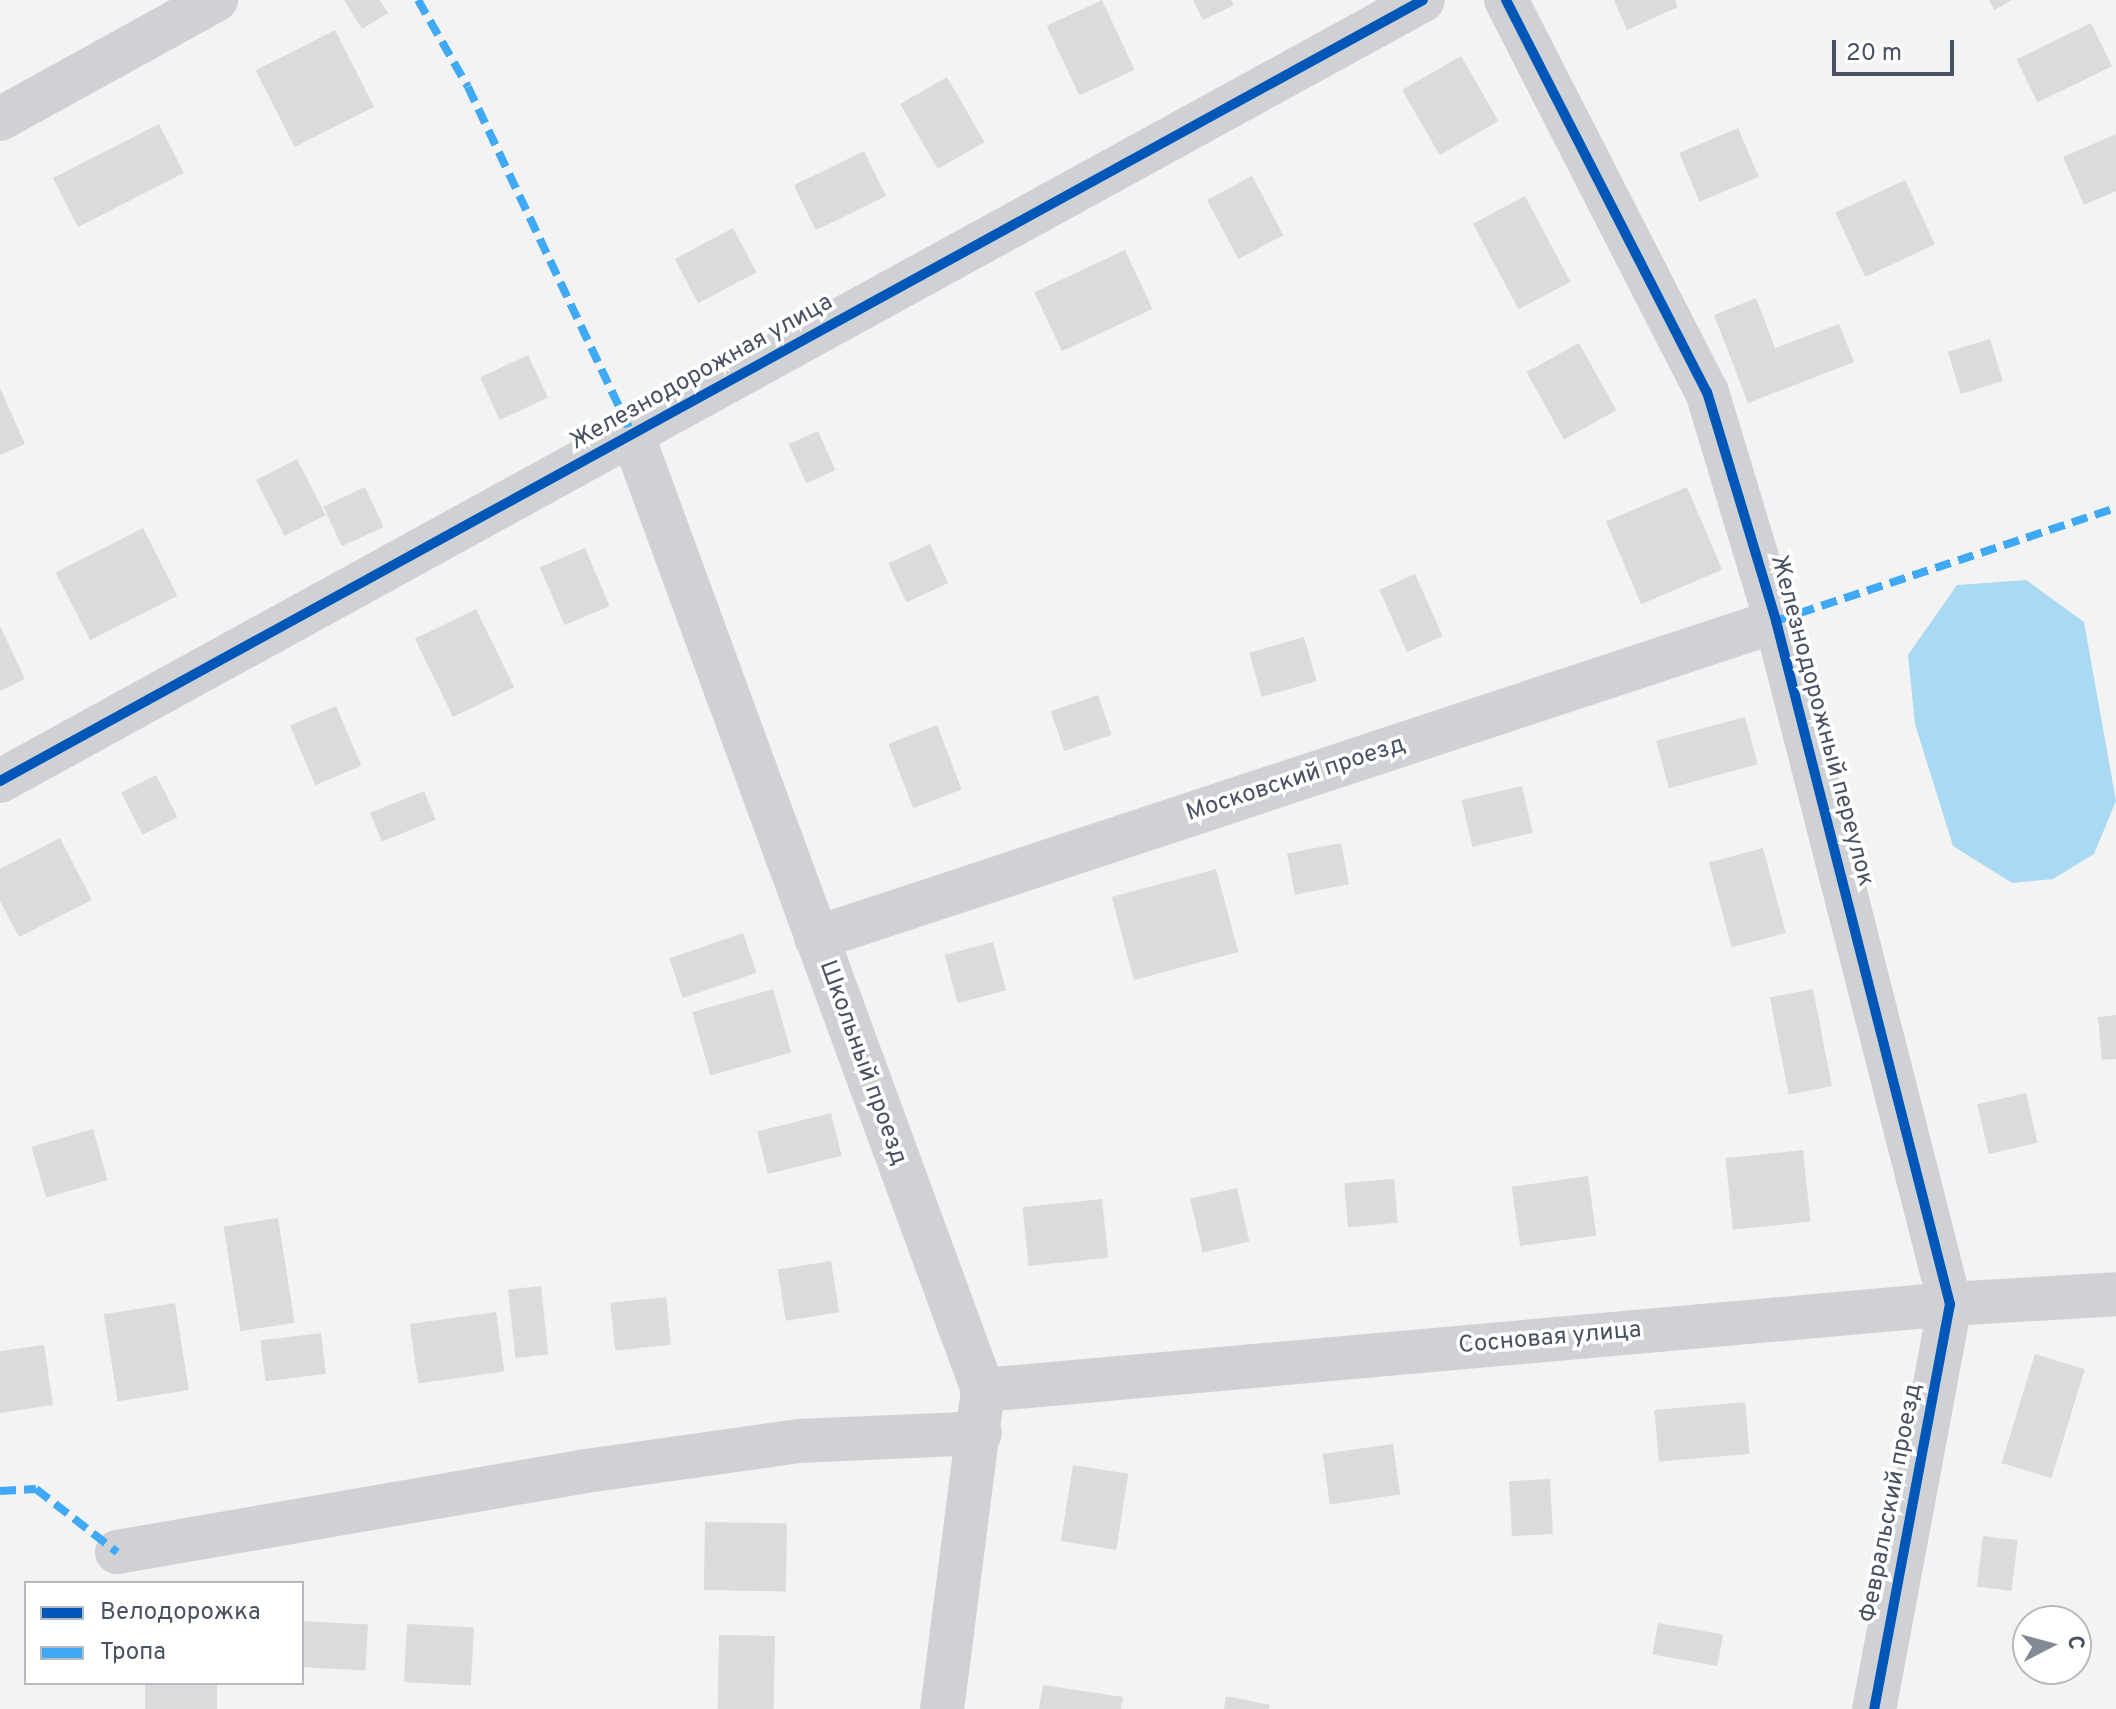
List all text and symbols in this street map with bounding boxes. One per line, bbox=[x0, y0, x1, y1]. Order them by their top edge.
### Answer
scale bar bbox=[1836, 24, 1958, 74]
text: 20 m bbox=[1846, 39, 1902, 69]
street label: Железнодорожная улица bbox=[566, 289, 838, 457]
street label: Железнодорожный переулок bbox=[1763, 552, 1879, 890]
street label: Московский проезд bbox=[1183, 731, 1409, 829]
street label: Школьный проезд bbox=[812, 957, 912, 1169]
street label: Сосновая улица bbox=[1457, 1317, 1643, 1361]
street label: Февральский проезд bbox=[1855, 1381, 1929, 1625]
legend bbox=[24, 1581, 304, 1685]
text: Велодорожка bbox=[100, 1598, 261, 1628]
north arrow bbox=[2012, 1605, 2092, 1685]
text: С bbox=[2060, 1634, 2089, 1651]
text: Тропа bbox=[100, 1638, 166, 1668]

